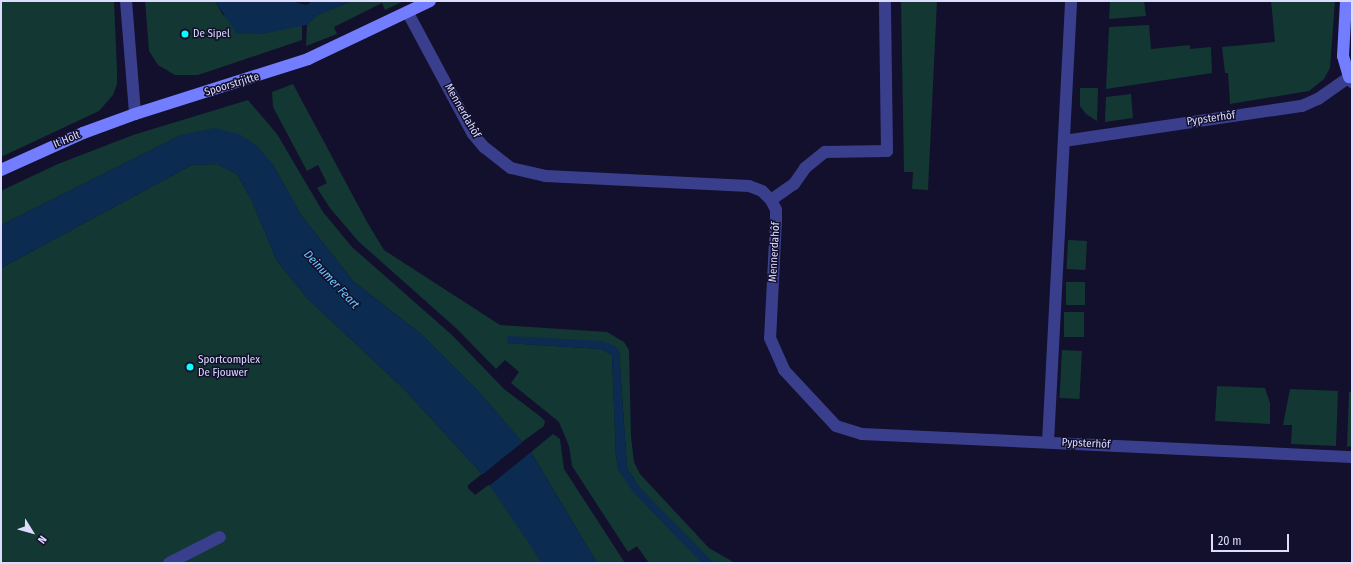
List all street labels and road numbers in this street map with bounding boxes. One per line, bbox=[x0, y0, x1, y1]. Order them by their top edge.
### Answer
street label: Spoorstrjitte bbox=[203, 70, 261, 100]
street label: Mennerdahôf bbox=[441, 82, 483, 140]
street label: Pypsterhôf bbox=[1186, 109, 1236, 129]
street label: It Holt bbox=[52, 128, 82, 152]
street label: Mennerdahôf bbox=[767, 222, 783, 282]
street label: Pypsterhôf bbox=[1061, 436, 1111, 452]

